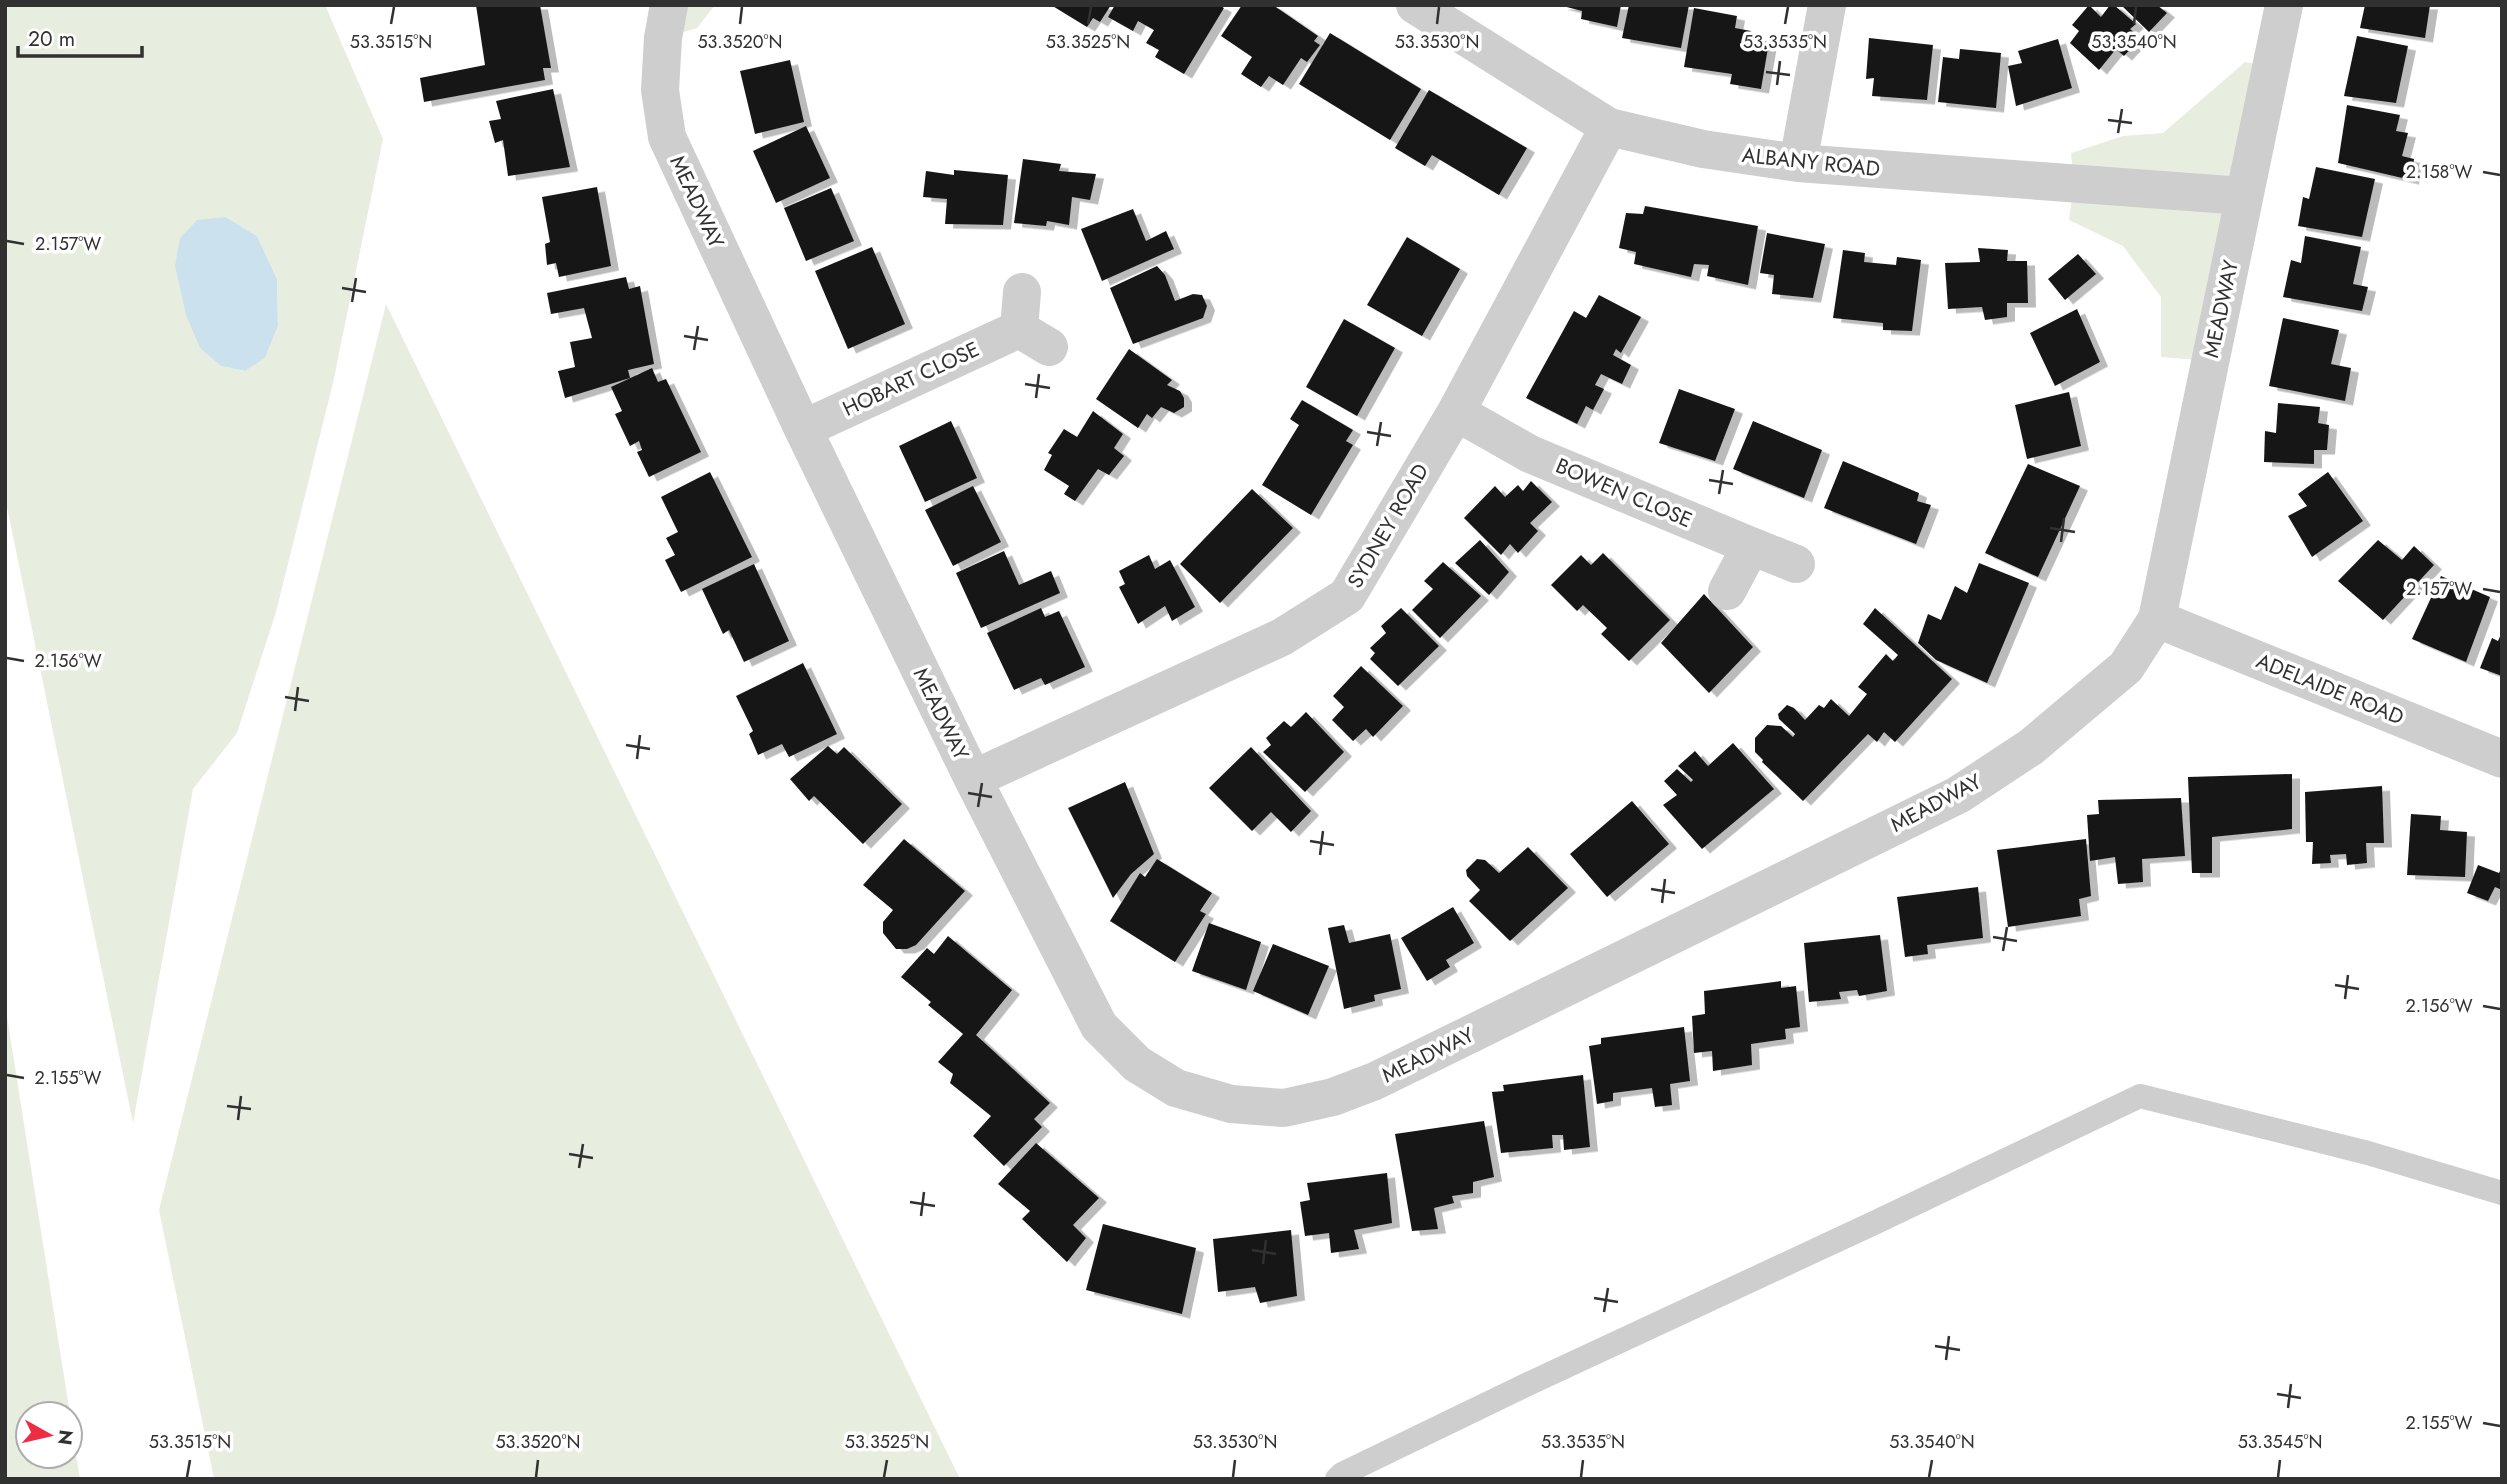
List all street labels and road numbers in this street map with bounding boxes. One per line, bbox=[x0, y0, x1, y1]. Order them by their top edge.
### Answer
street label: ALBANY ROAD bbox=[1740, 140, 1882, 184]
street label: MEADWAY bbox=[662, 151, 732, 253]
street label: MEADWAY bbox=[2196, 257, 2246, 361]
street label: HOBART CLOSE bbox=[838, 334, 984, 424]
street label: BOWEN CLOSE bbox=[1551, 451, 1697, 535]
street label: SYDNEY ROAD bbox=[1340, 458, 1436, 594]
street label: ADELAIDE ROAD bbox=[2252, 646, 2408, 732]
street label: MEADWAY bbox=[906, 663, 976, 765]
street label: MEADWAY bbox=[1885, 766, 1987, 839]
street label: MEADWAY bbox=[1377, 1020, 1479, 1090]

